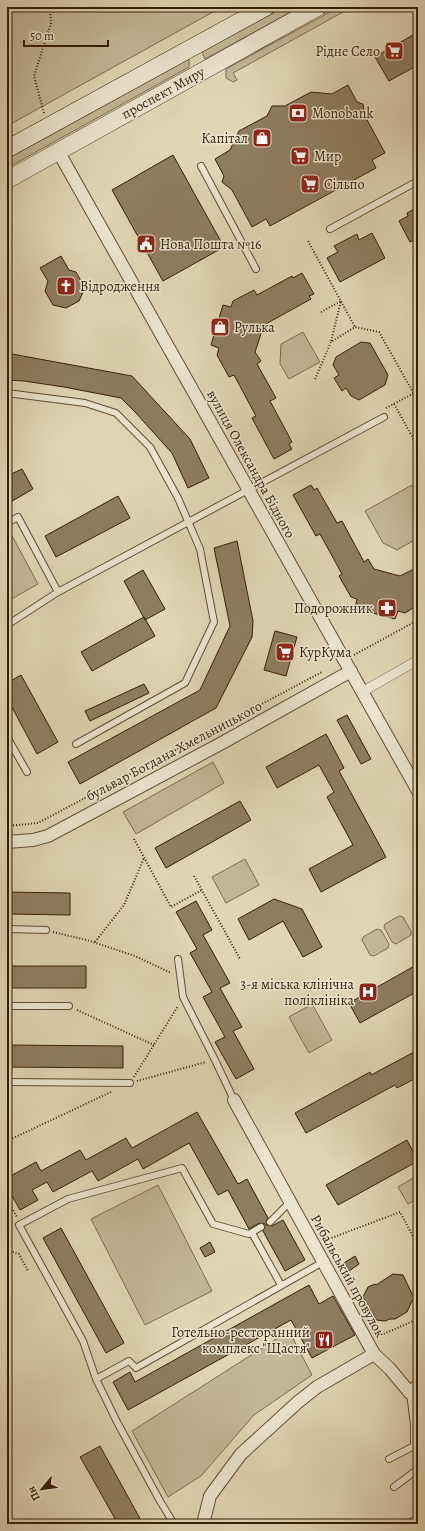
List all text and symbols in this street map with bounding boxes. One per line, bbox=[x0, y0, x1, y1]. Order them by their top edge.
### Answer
scale bar bbox=[24, 22, 108, 48]
text: 50 m bbox=[30, 28, 54, 44]
supermarket icon: Рідне Село bbox=[383, 40, 405, 62]
place label: Рідне Село bbox=[315, 42, 380, 61]
street label: проспект Миру bbox=[118, 62, 209, 124]
bank icon: Monobank bbox=[287, 102, 309, 124]
place label: Monobank bbox=[312, 104, 374, 123]
shop icon: Капітал bbox=[251, 127, 273, 149]
place label: Капітал bbox=[201, 129, 248, 148]
supermarket icon: Мир bbox=[289, 145, 311, 167]
place label: Мир bbox=[314, 147, 341, 166]
supermarket icon: Сільпо bbox=[299, 173, 321, 195]
place label: Сільпо bbox=[324, 175, 365, 194]
public building icon: Нова Пошта №16 bbox=[135, 233, 157, 255]
place label: Нова Пошта №16 bbox=[160, 235, 261, 254]
church icon: Відродження bbox=[55, 275, 77, 297]
place label: Відродження bbox=[80, 277, 160, 296]
shop icon: Рулька bbox=[209, 316, 231, 338]
place label: Рулька bbox=[234, 318, 275, 337]
street label: вулиця Олександра Бідного bbox=[202, 386, 300, 542]
pharmacy icon: Подорожник bbox=[376, 597, 398, 619]
place label: Подорожник bbox=[294, 599, 373, 618]
supermarket icon: КурКума bbox=[274, 641, 296, 663]
place label: КурКума bbox=[299, 643, 352, 662]
street label: бульвар Богдана Хмельницького bbox=[83, 696, 265, 806]
place label: 3-я міська клінічна поліклініка bbox=[240, 975, 355, 1010]
hospital icon: 3-я міська клінічна поліклініка bbox=[357, 981, 379, 1003]
street label: Рибальський провулок bbox=[306, 1211, 390, 1341]
place label: Готельно-ресторанний комплекс "Щастя" bbox=[171, 1323, 310, 1358]
restaurant icon: Готельно-ресторанний комплекс "Щастя" bbox=[313, 1329, 335, 1351]
north arrow bbox=[22, 1469, 62, 1509]
text: Пн bbox=[23, 1483, 44, 1504]

